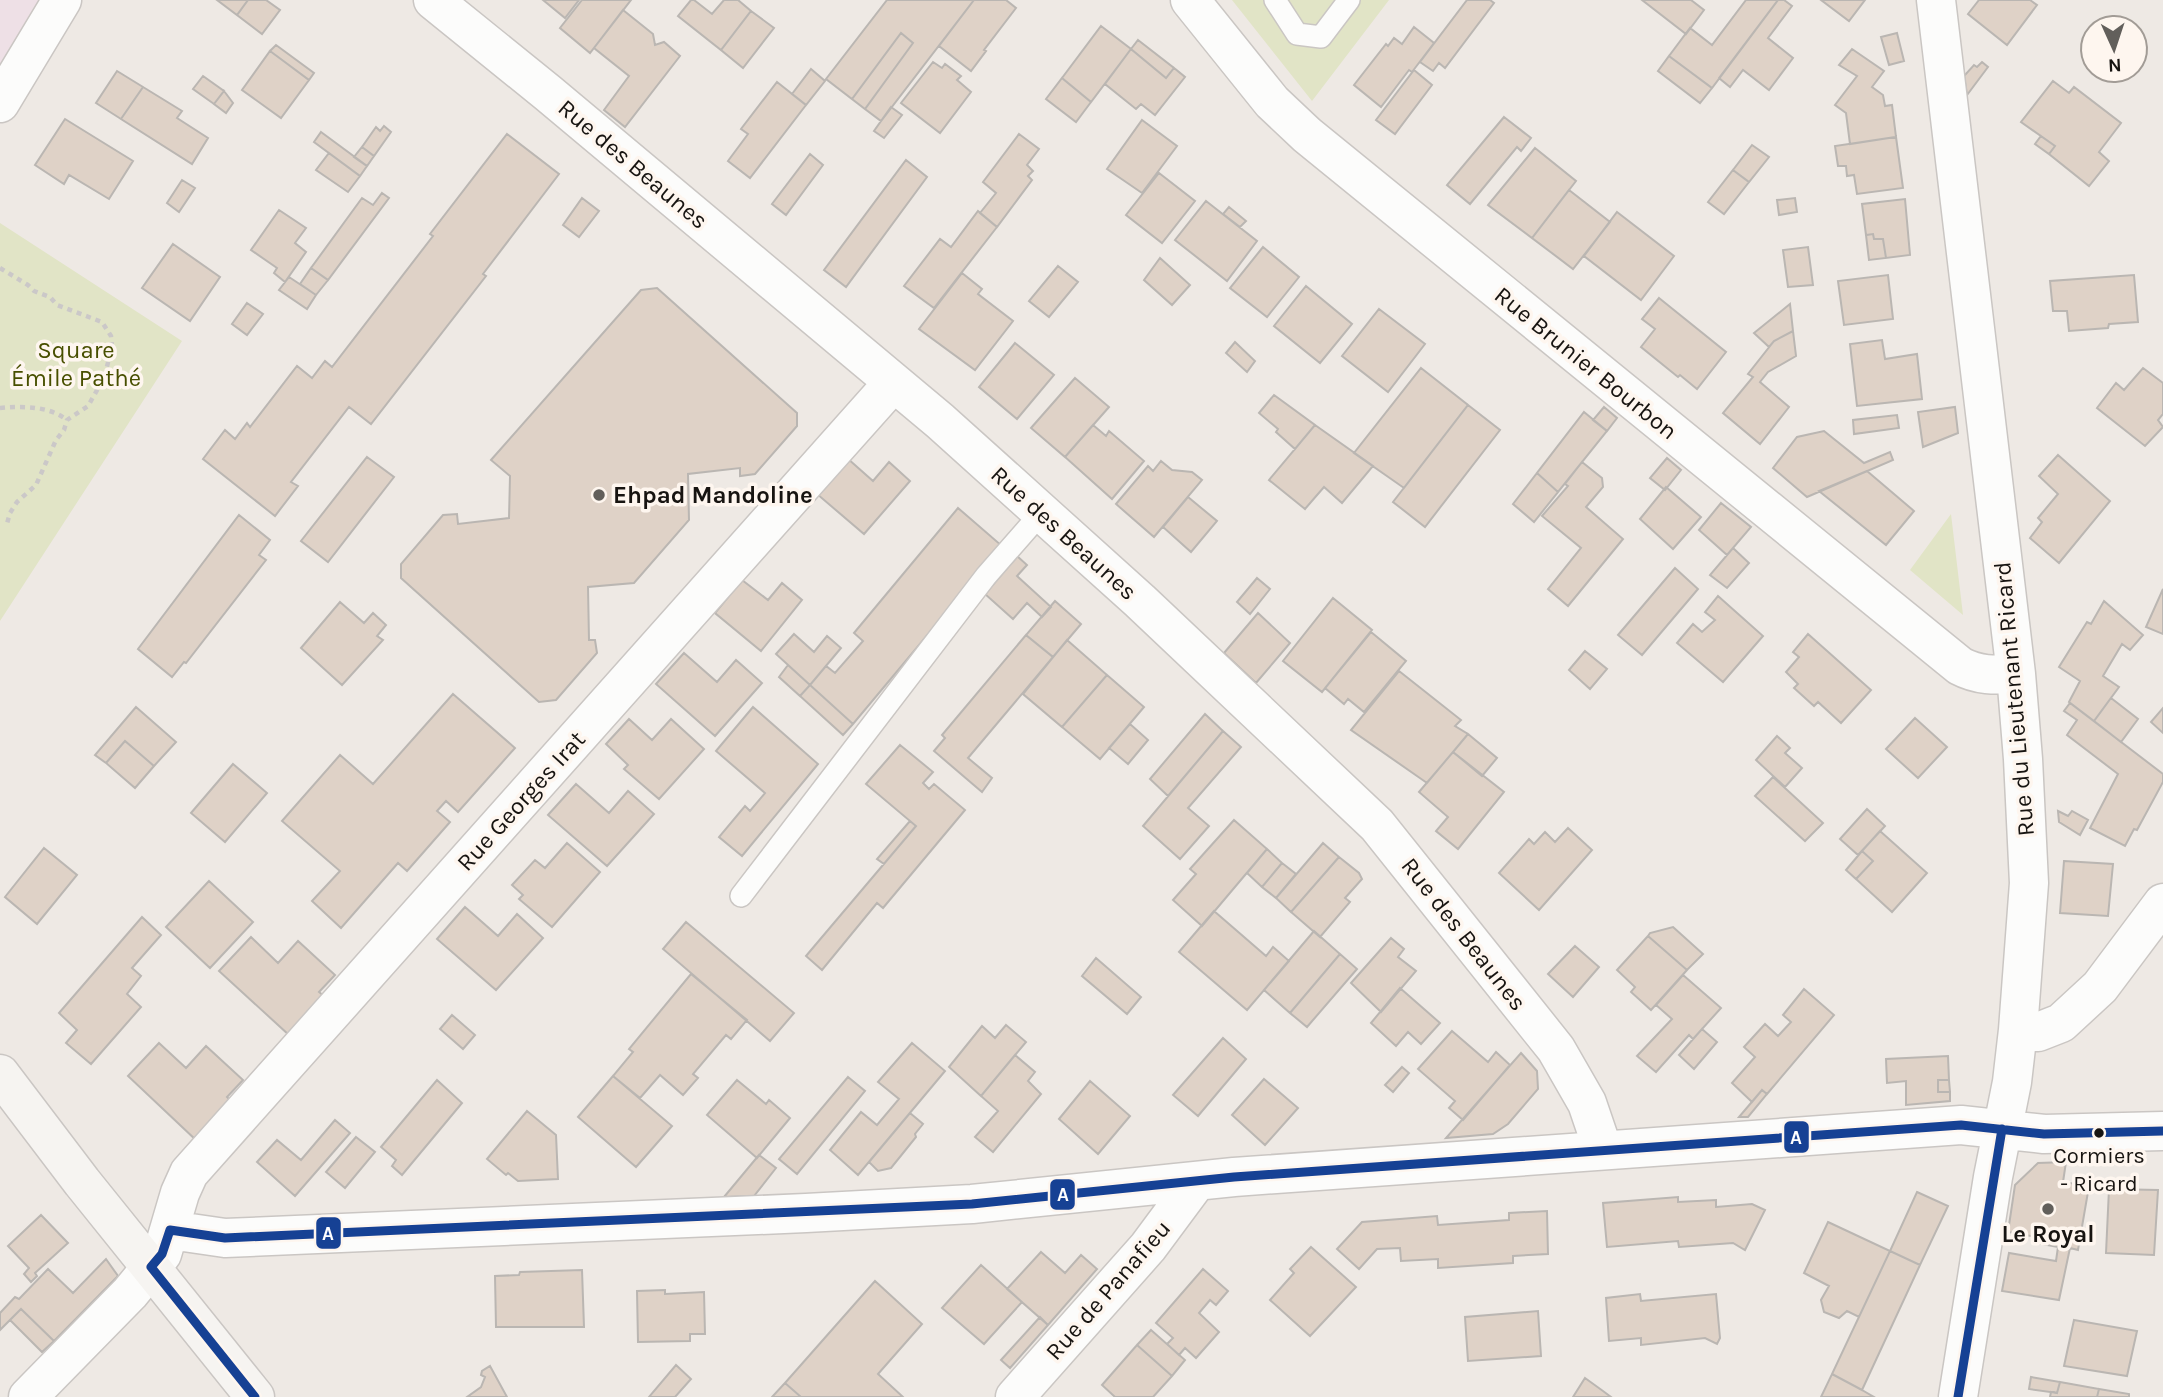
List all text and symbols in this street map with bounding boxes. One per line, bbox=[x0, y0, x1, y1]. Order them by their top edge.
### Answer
north arrow bbox=[2079, 14, 2149, 84]
text: N bbox=[2107, 54, 2122, 76]
street label: Rue des Beaunes bbox=[553, 93, 713, 235]
street label: Rue Brunier Bourbon bbox=[1489, 281, 1683, 445]
park label: Square Émile Pathé bbox=[11, 336, 141, 392]
street label: Rue des Beaunes bbox=[985, 460, 1143, 606]
place label: Ehpad Mandoline bbox=[613, 481, 813, 509]
marker: Ehpad Mandoline bbox=[591, 487, 607, 503]
street label: Rue du Lieutenant Ricard bbox=[1988, 561, 2040, 837]
street label: Rue Georges Irat bbox=[451, 725, 591, 877]
street label: Rue des Beaunes bbox=[1396, 852, 1532, 1016]
line badge: A bbox=[1783, 1120, 1810, 1154]
marker: Cormiers - Ricard bbox=[2092, 1126, 2106, 1140]
text: A bbox=[1790, 1127, 1802, 1149]
place label: Cormiers - Ricard bbox=[2053, 1143, 2145, 1197]
line badge: A bbox=[1049, 1178, 1076, 1211]
text: A bbox=[1057, 1184, 1069, 1206]
marker: Le Royal bbox=[2040, 1201, 2056, 1217]
street label: Rue de Panafieu bbox=[1040, 1214, 1176, 1366]
line badge: A bbox=[315, 1216, 342, 1250]
place label: Le Royal bbox=[2001, 1220, 2095, 1248]
text: A bbox=[322, 1223, 334, 1245]

